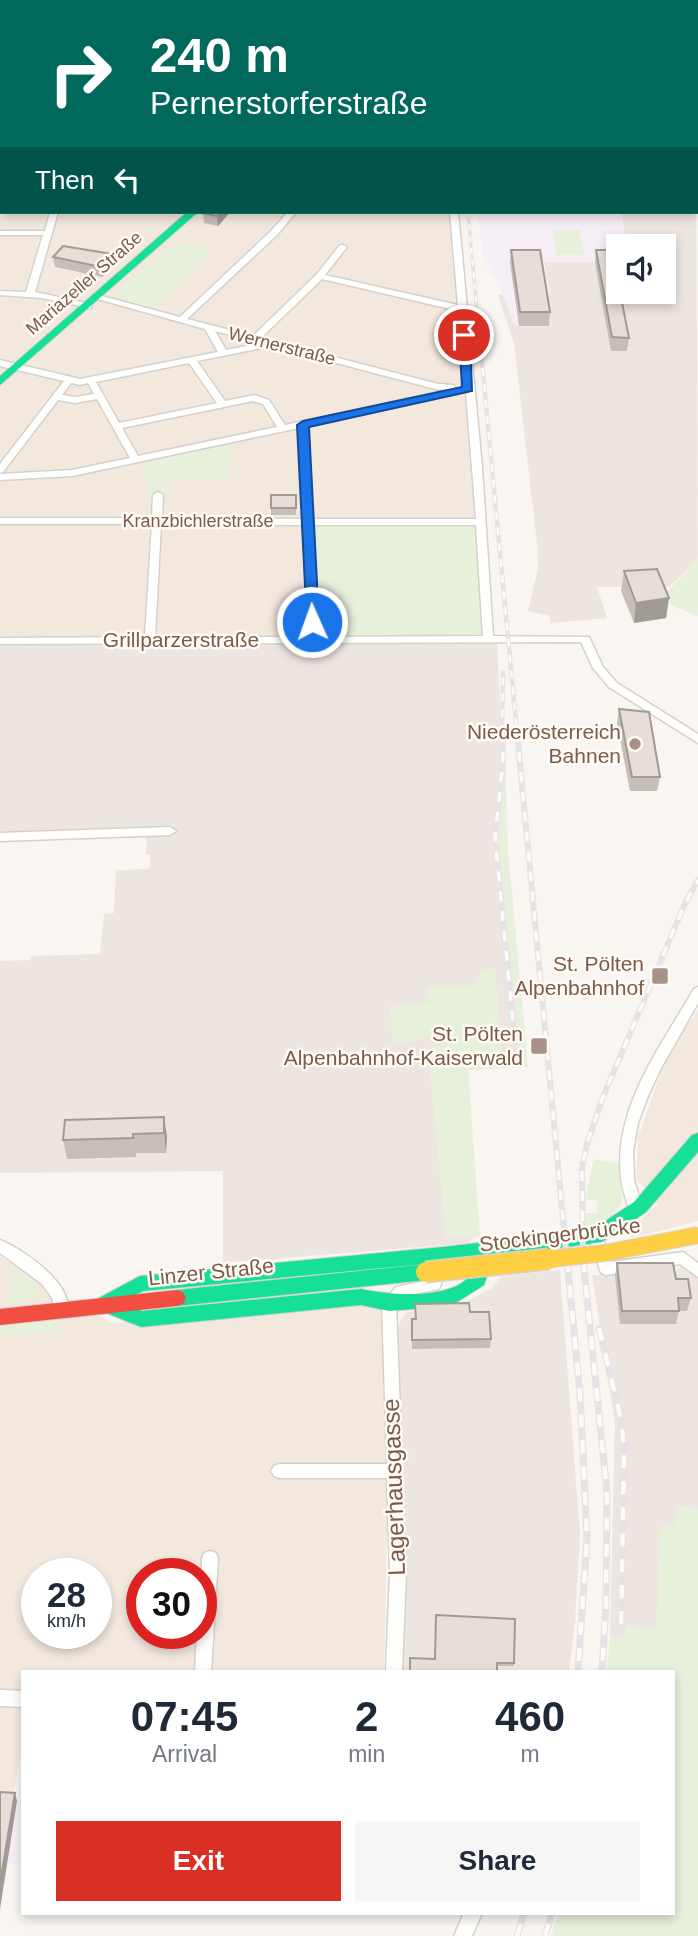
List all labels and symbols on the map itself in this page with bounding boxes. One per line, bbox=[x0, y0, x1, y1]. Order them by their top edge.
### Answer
street label: Mariazeller Straße bbox=[22, 227, 146, 339]
pin bbox=[434, 305, 494, 365]
street label: Wernerstraße bbox=[226, 323, 338, 369]
street label: Kranzbichlerstraße bbox=[122, 511, 274, 531]
position arrow bbox=[275, 585, 349, 659]
street label: Grillparzerstraße bbox=[103, 628, 259, 651]
place label: Niederösterreich Bahnen bbox=[467, 720, 621, 767]
marker: Niederösterreich Bahnen bbox=[627, 736, 643, 752]
place label: St. Pölten Alpenbahnhof bbox=[514, 952, 644, 999]
marker: St. Pölten Alpenbahnhof bbox=[650, 966, 670, 986]
place label: St. Pölten Alpenbahnhof-Kaiserwald bbox=[284, 1022, 523, 1069]
marker: St. Pölten Alpenbahnhof-Kaiserwald bbox=[529, 1036, 549, 1056]
street label: Stockingerbrücke bbox=[478, 1213, 642, 1256]
street label: Linzer Straße bbox=[147, 1253, 275, 1290]
street label: Lagerhausgasse bbox=[377, 1398, 410, 1576]
speed limit sign: 30 bbox=[126, 1558, 217, 1649]

